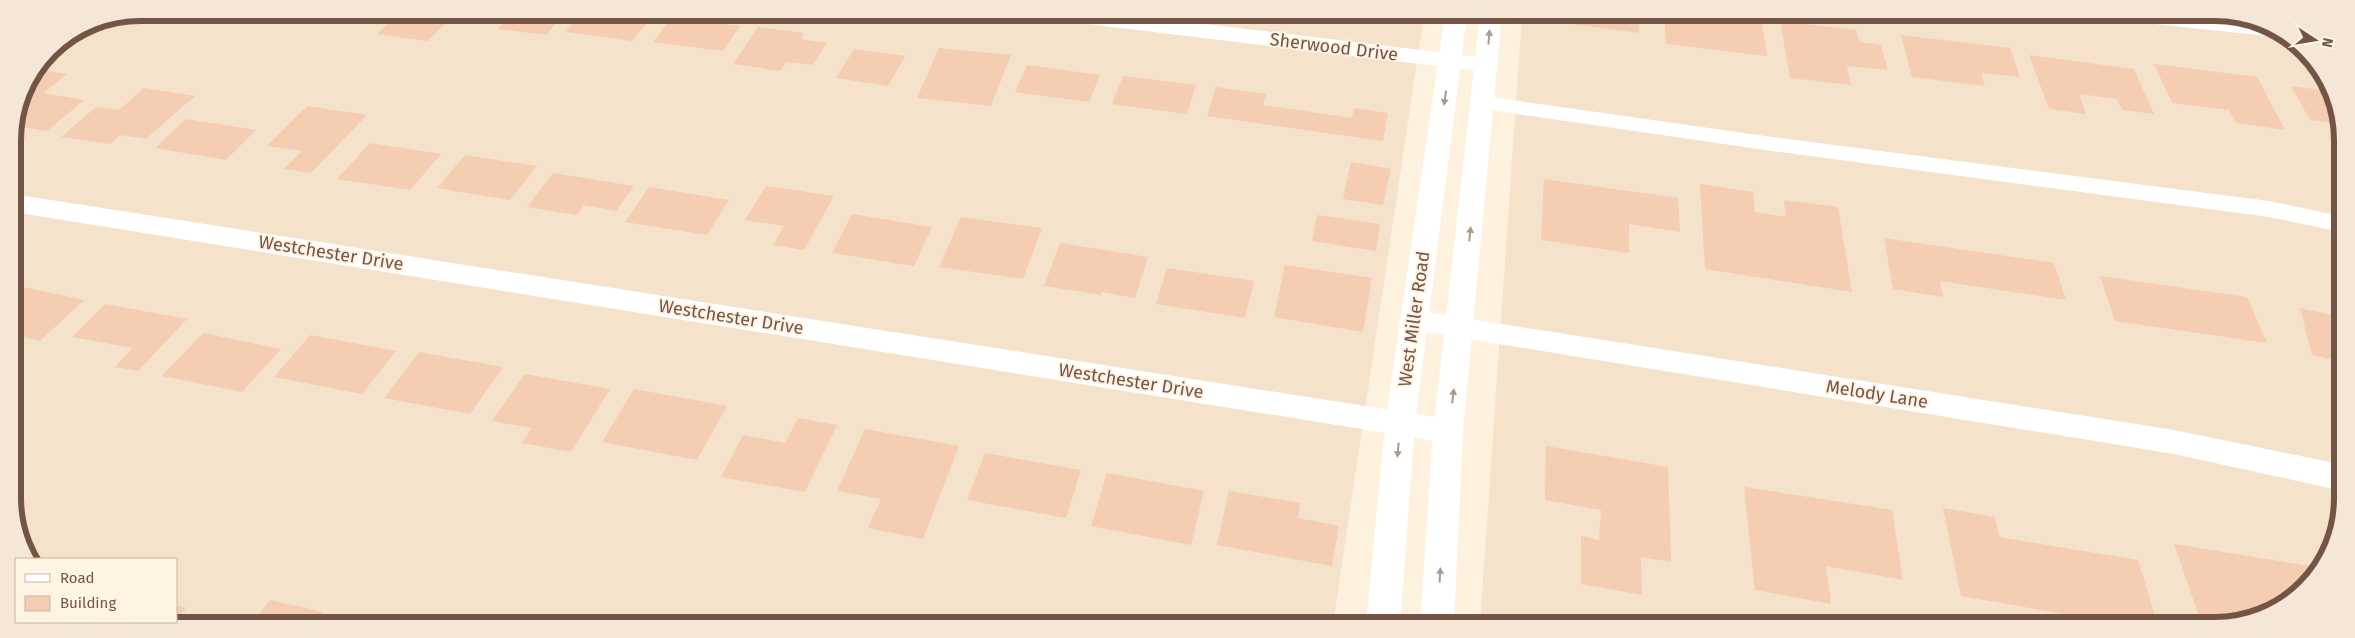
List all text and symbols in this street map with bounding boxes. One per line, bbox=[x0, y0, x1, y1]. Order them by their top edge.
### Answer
north arrow bbox=[2290, 15, 2340, 65]
street label: Sherwood Drive bbox=[1269, 28, 1399, 66]
one-way arrow bbox=[1486, 29, 1494, 45]
text: N bbox=[2318, 36, 2337, 49]
one-way arrow bbox=[1440, 91, 1448, 107]
one-way arrow bbox=[1466, 226, 1474, 242]
street label: Westchester Drive bbox=[257, 231, 405, 275]
street label: West Miller Road bbox=[1394, 250, 1434, 388]
street label: Westchester Drive bbox=[657, 295, 805, 339]
street label: Westchester Drive bbox=[1057, 359, 1205, 403]
street label: Melody Lane bbox=[1824, 375, 1930, 413]
one-way arrow bbox=[1449, 387, 1457, 403]
one-way arrow bbox=[1394, 442, 1402, 458]
legend bbox=[15, 558, 178, 623]
one-way arrow bbox=[1436, 567, 1444, 583]
text: Road bbox=[60, 569, 95, 587]
text: Building bbox=[60, 594, 116, 612]

